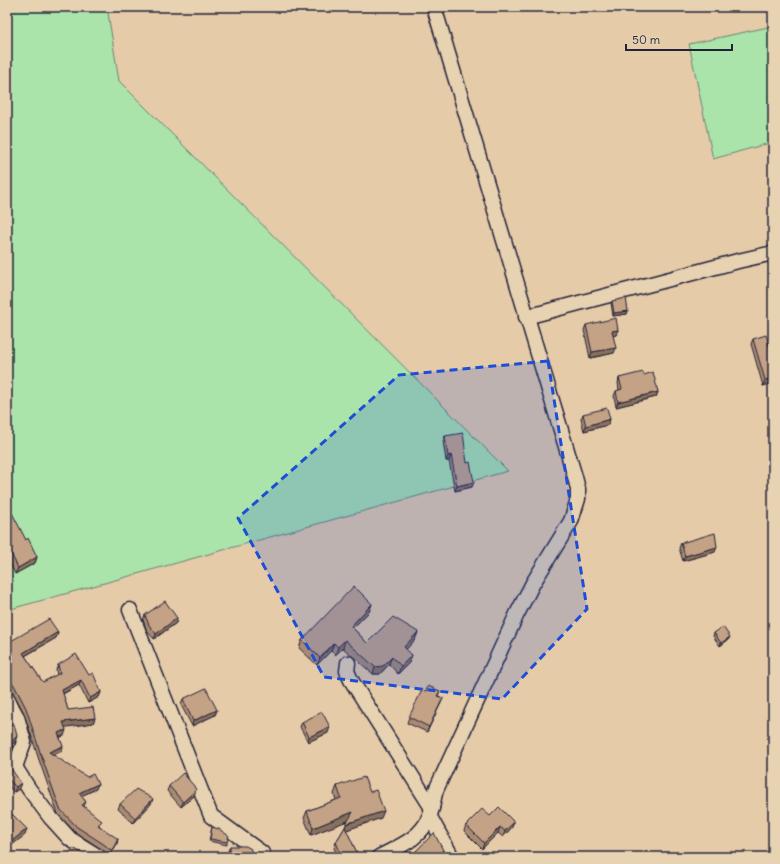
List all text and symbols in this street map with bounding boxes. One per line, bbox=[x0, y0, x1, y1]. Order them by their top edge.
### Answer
scale bar bbox=[626, 26, 732, 52]
text: 50 m bbox=[632, 32, 661, 47]

